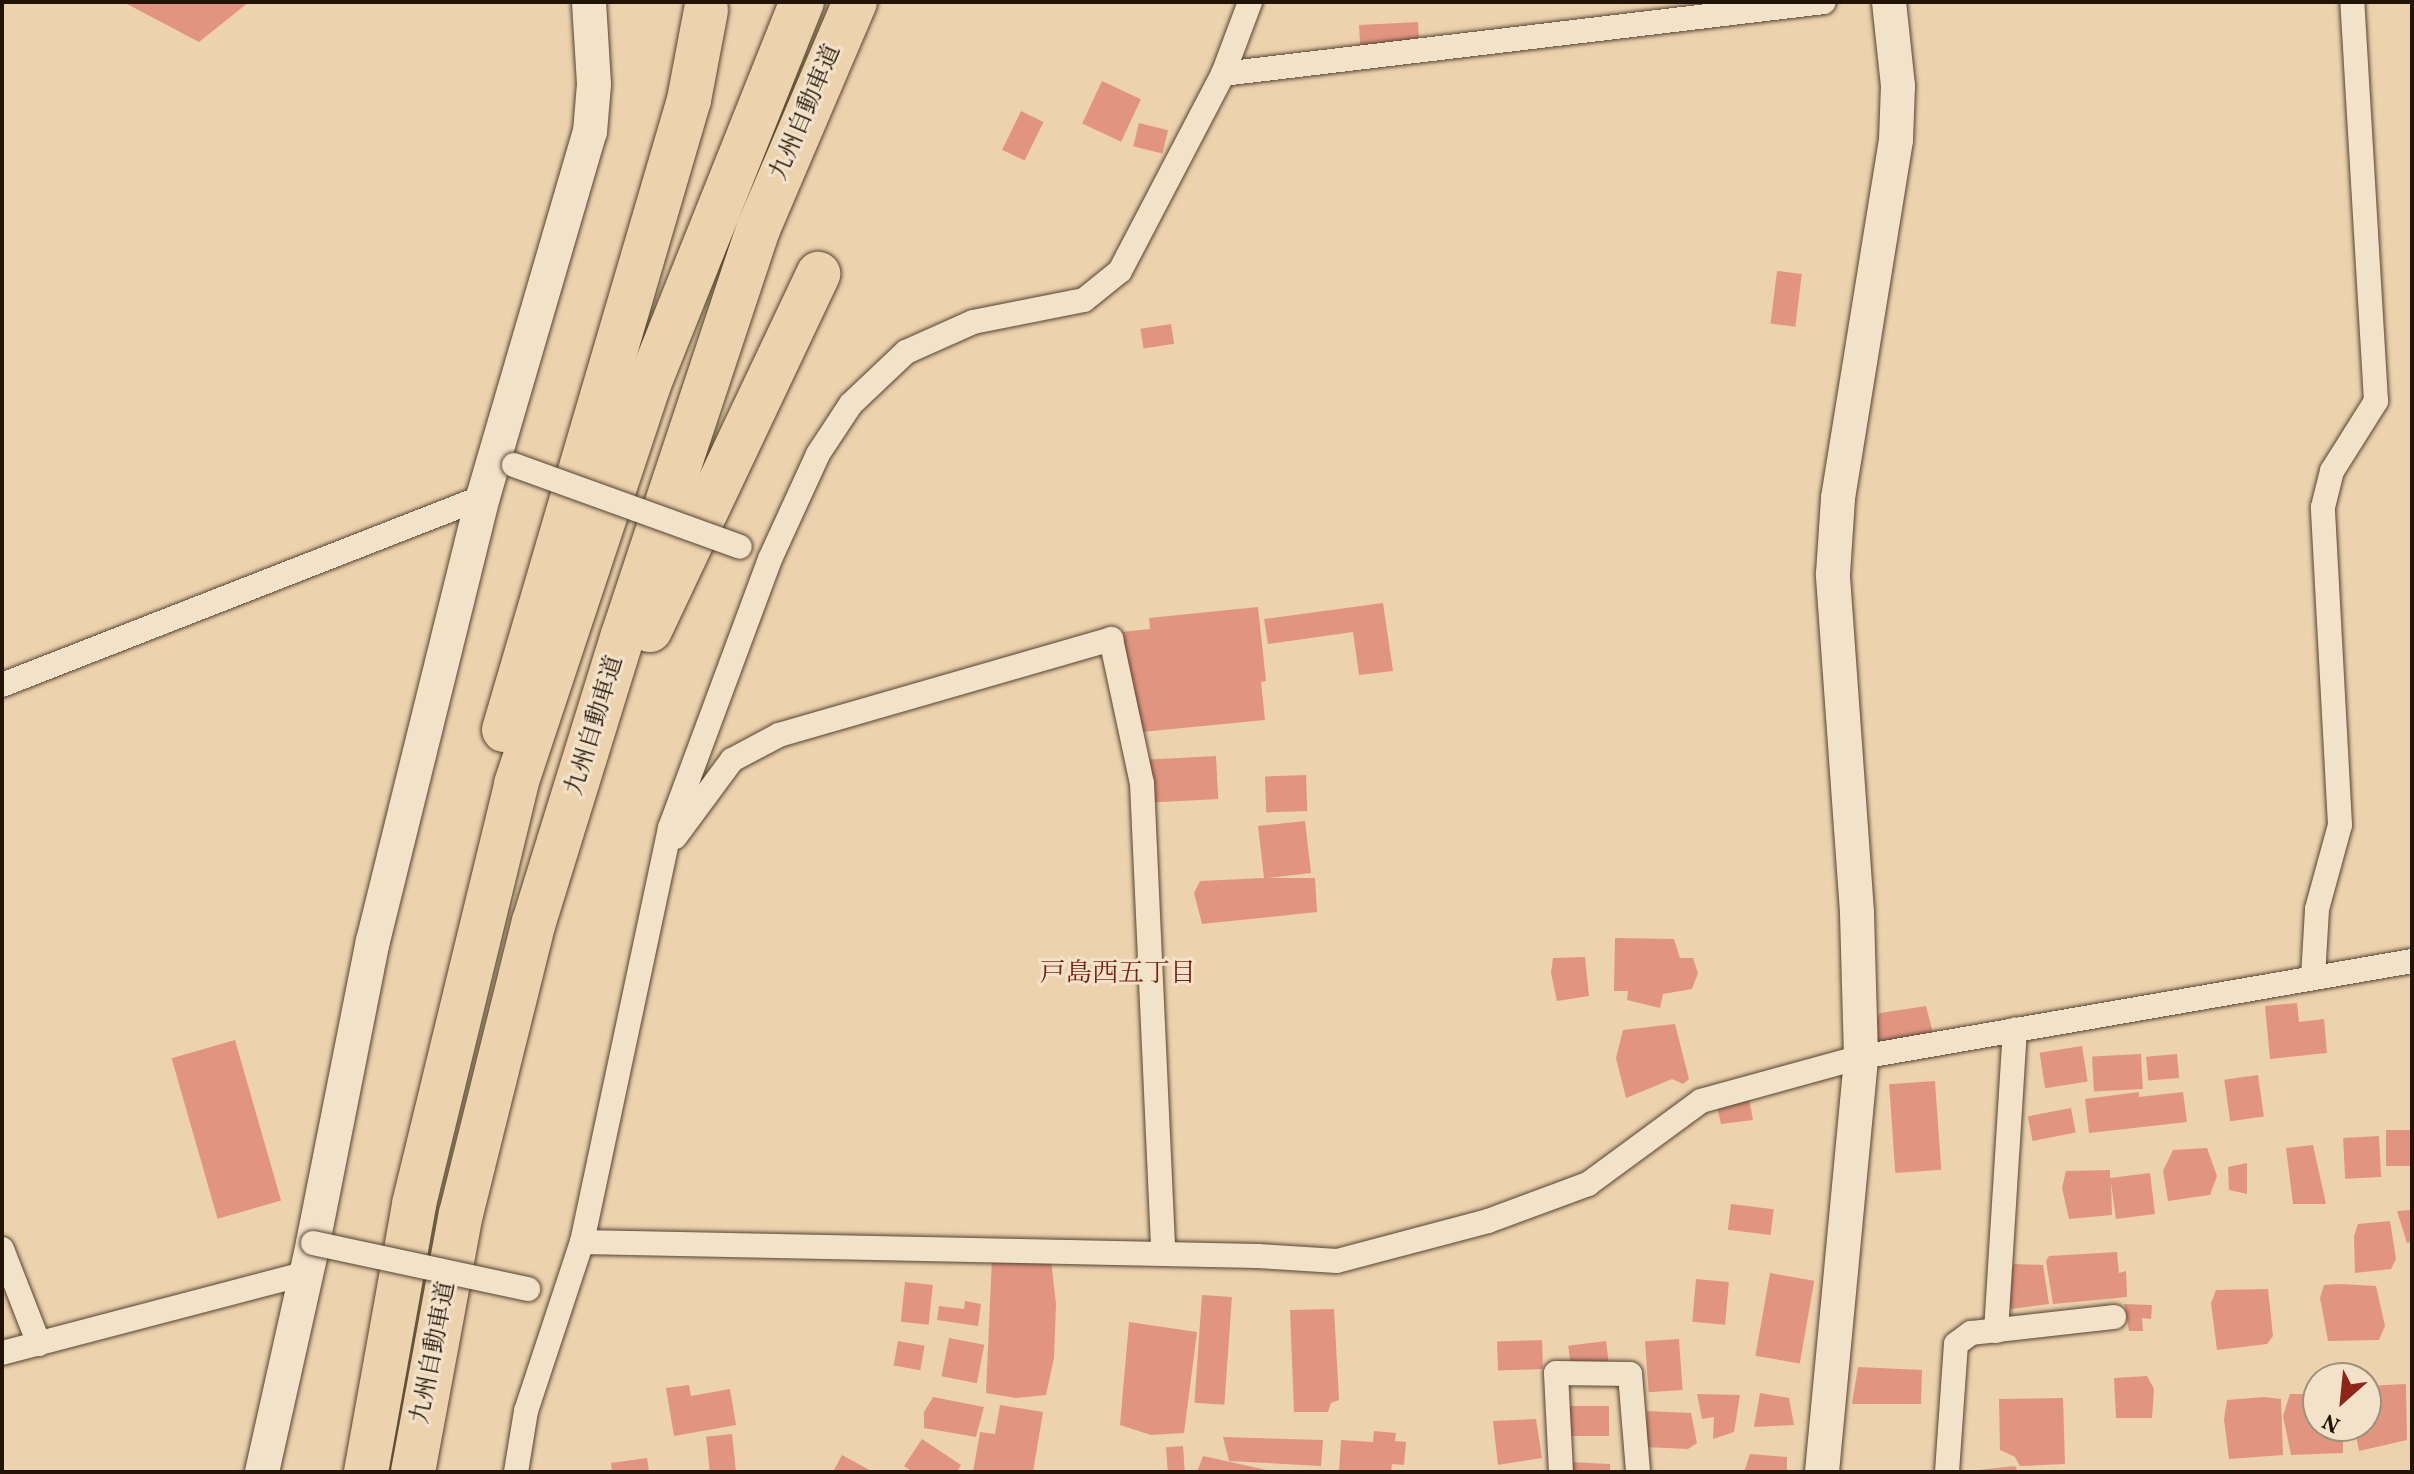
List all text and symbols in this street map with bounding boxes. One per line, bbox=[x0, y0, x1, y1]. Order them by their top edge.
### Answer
street label: 九州自動車道 bbox=[766, 41, 848, 185]
street label: 九州自動車道 bbox=[561, 653, 631, 799]
district label: 戸島西五丁目 bbox=[1040, 959, 1196, 991]
street label: 九州自動車道 bbox=[407, 1280, 463, 1426]
north arrow bbox=[2302, 1362, 2382, 1442]
text: N bbox=[2318, 1405, 2346, 1439]

